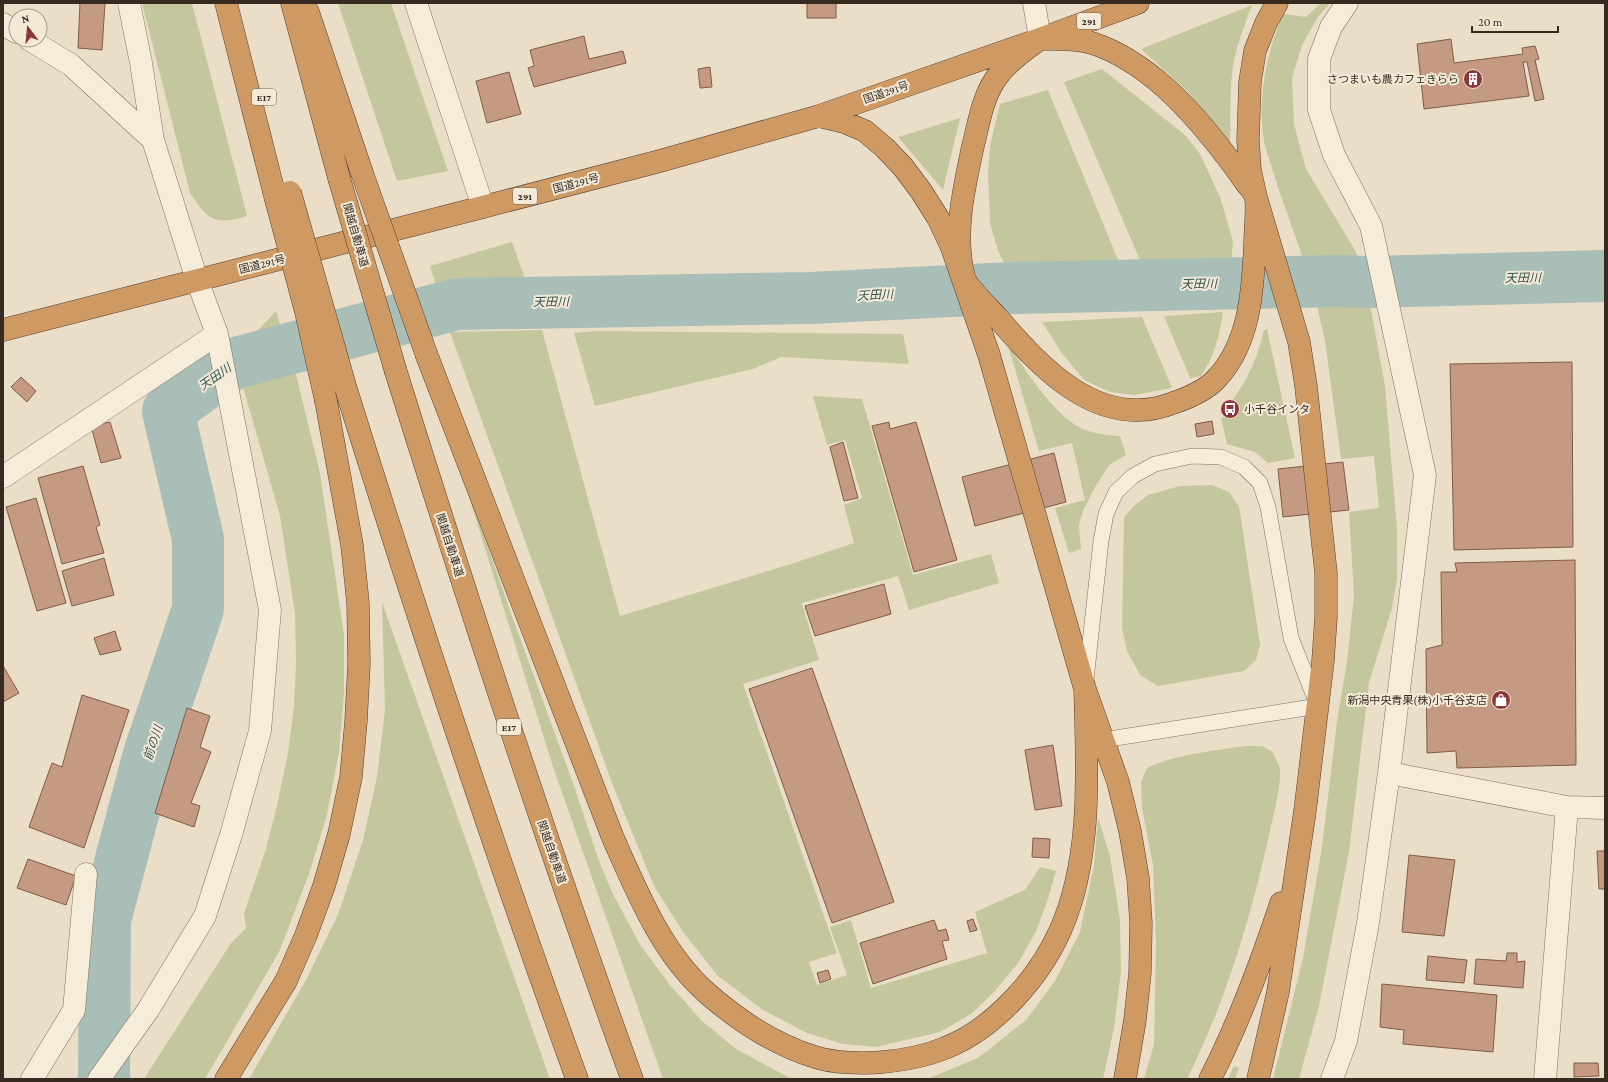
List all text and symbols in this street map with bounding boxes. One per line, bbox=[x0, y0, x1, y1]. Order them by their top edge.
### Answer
north arrow bbox=[8, 8, 48, 48]
scale bar bbox=[1472, 8, 1558, 34]
text: N bbox=[20, 11, 31, 25]
road number: 291 bbox=[1077, 13, 1101, 29]
text: 20 m bbox=[1478, 15, 1503, 29]
building icon: さつまいも農カフェきらら bbox=[1462, 68, 1484, 90]
place label: さつまいも農カフェきらら bbox=[1327, 73, 1459, 85]
street label: 国道291号 bbox=[862, 79, 910, 105]
road number: E17 bbox=[252, 89, 276, 105]
street label: 国道291号 bbox=[552, 171, 600, 195]
road number: 291 bbox=[513, 188, 537, 204]
street label: 関越自動車道 bbox=[341, 202, 371, 268]
street label: 国道291号 bbox=[238, 252, 286, 276]
water label: 天田川 bbox=[1505, 271, 1543, 285]
water label: 天田川 bbox=[1181, 277, 1219, 291]
water label: 天田川 bbox=[857, 287, 895, 303]
water label: 天田川 bbox=[533, 295, 571, 309]
water label: 天田川 bbox=[196, 360, 235, 393]
bus stop icon: 小千谷インタ bbox=[1219, 398, 1241, 420]
place label: 小千谷インタ bbox=[1244, 403, 1310, 415]
street label: 関越自動車道 bbox=[434, 512, 466, 578]
shop icon: 新潟中央青果(株)小千谷支店 bbox=[1490, 689, 1512, 711]
place label: 新潟中央青果(株)小千谷支店 bbox=[1347, 694, 1487, 707]
road number: E17 bbox=[497, 719, 521, 735]
water label: 前の川 bbox=[141, 722, 166, 762]
street label: 関越自動車道 bbox=[536, 819, 568, 885]

